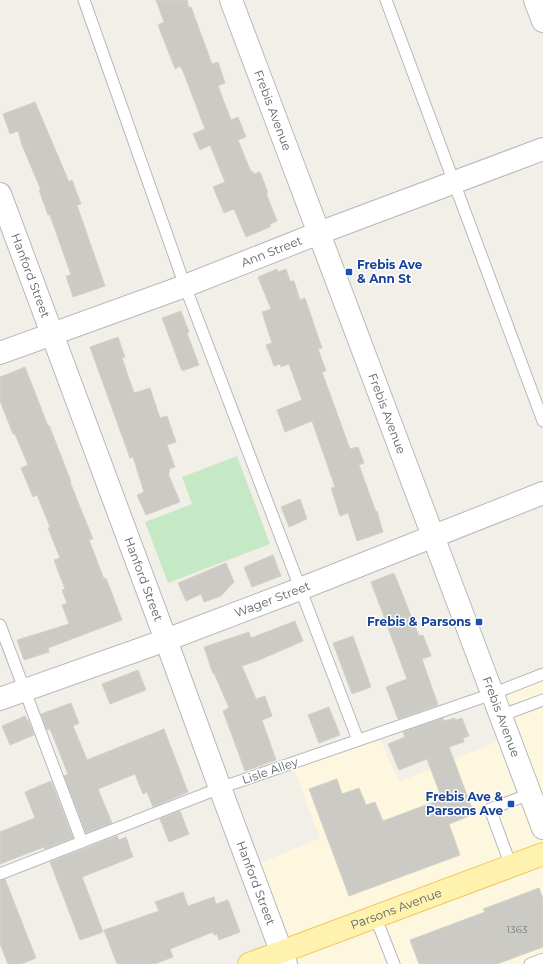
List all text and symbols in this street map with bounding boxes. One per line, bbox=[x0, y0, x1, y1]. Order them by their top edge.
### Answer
street label: Frebis Avenue bbox=[251, 68, 295, 153]
street label: Hanford Street bbox=[8, 231, 53, 320]
street label: Ann Street bbox=[239, 232, 304, 270]
place label: Frebis Ave & Ann St bbox=[357, 257, 423, 286]
marker: Frebis Ave & Ann St bbox=[344, 267, 354, 277]
street label: Frebis Avenue bbox=[365, 371, 409, 456]
street label: Hanford Street bbox=[121, 535, 166, 623]
street label: Wager Street bbox=[232, 578, 312, 620]
place label: Frebis & Parsons bbox=[367, 614, 472, 629]
marker: Frebis & Parsons bbox=[474, 617, 484, 627]
street label: Frebis Avenue bbox=[480, 674, 524, 759]
street label: Lisle Alley bbox=[240, 754, 300, 787]
place label: Frebis Ave & Parsons Ave bbox=[426, 789, 503, 818]
marker: Frebis Ave & Parsons Ave bbox=[506, 799, 516, 809]
street label: Hanford Street bbox=[234, 839, 279, 927]
street label: Parsons Avenue bbox=[348, 885, 444, 932]
house number: 1363 bbox=[507, 923, 528, 936]

